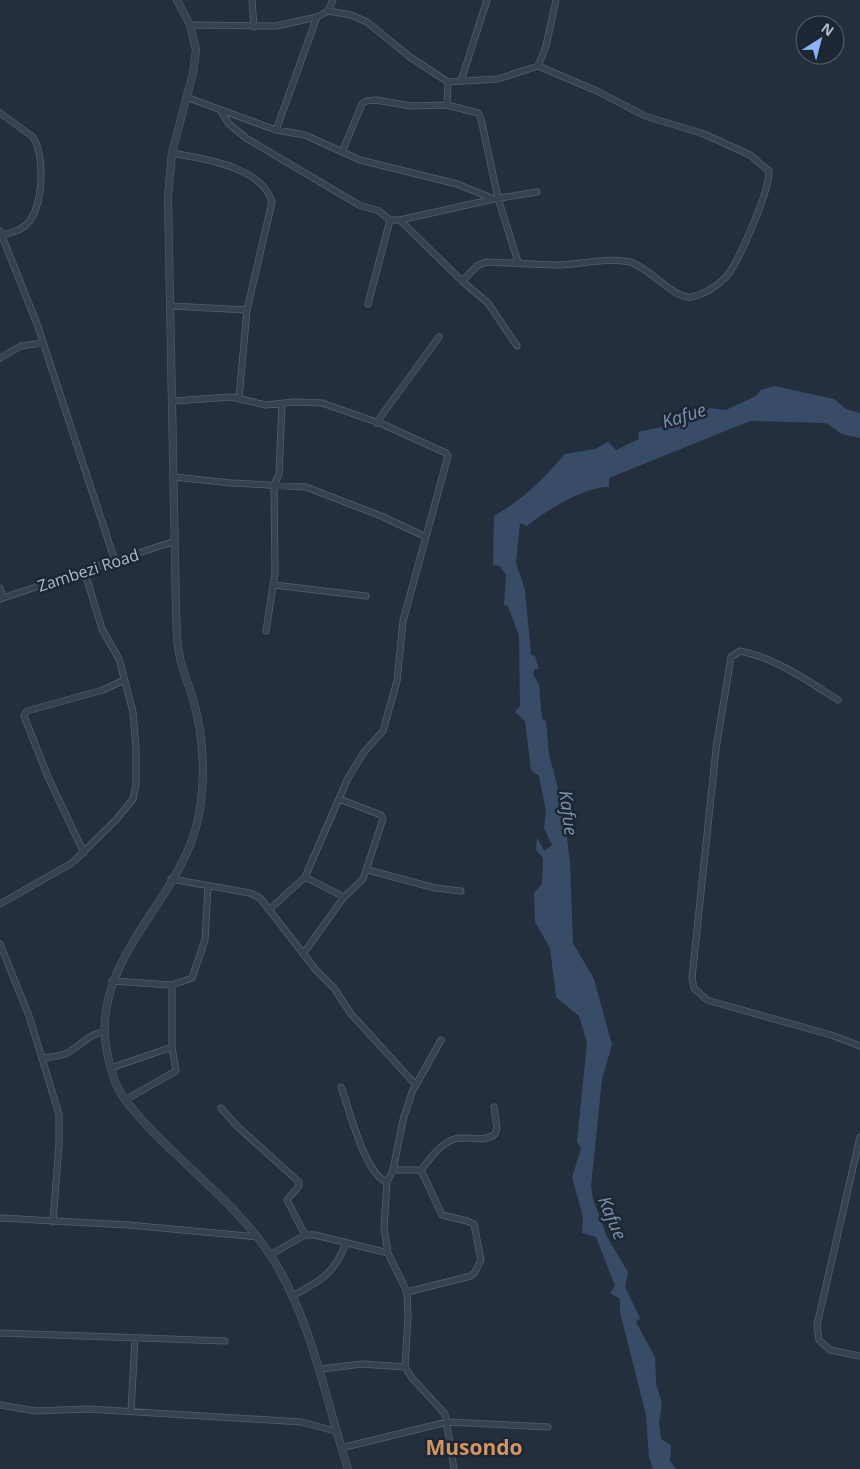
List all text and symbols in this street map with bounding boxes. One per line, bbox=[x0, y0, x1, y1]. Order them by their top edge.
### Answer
north arrow bbox=[795, 15, 845, 65]
text: N bbox=[818, 18, 838, 40]
water label: Kafue bbox=[659, 397, 709, 433]
street label: Zambezi Road bbox=[34, 543, 142, 597]
water label: Kafue bbox=[554, 789, 584, 837]
water label: Kafue bbox=[593, 1192, 633, 1243]
district label: Musondo bbox=[425, 1433, 523, 1461]

